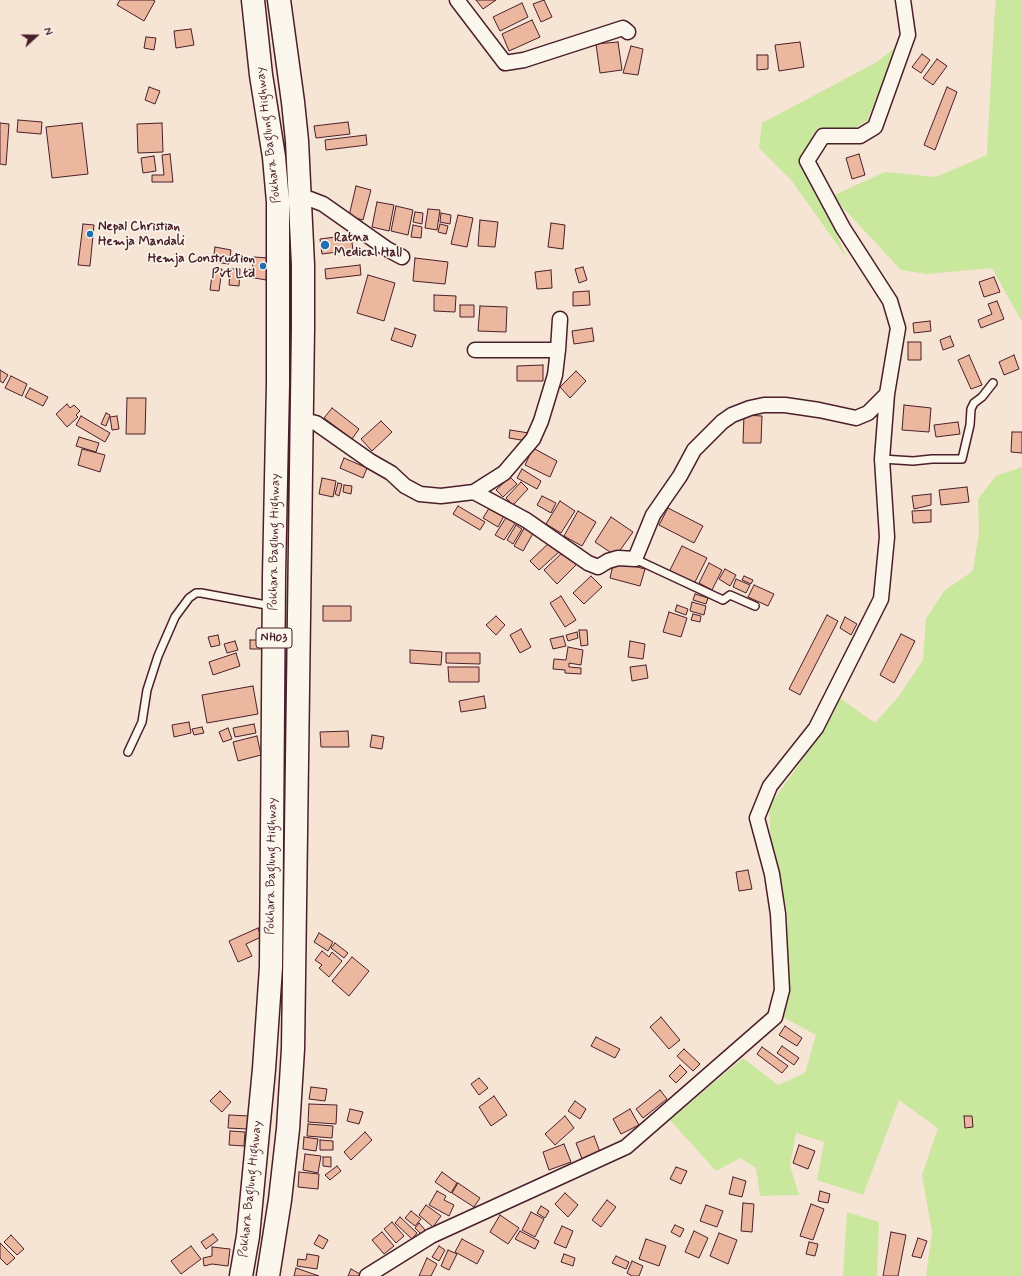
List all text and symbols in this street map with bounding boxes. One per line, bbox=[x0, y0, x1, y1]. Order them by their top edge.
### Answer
north arrow bbox=[16, 16, 56, 56]
text: N bbox=[39, 26, 55, 38]
street label: Pokhara Baglung Highway bbox=[253, 66, 285, 204]
place label: Nepal Christian Hemja Mandali bbox=[98, 219, 185, 250]
marker: Nepal Christian Hemja Mandali bbox=[85, 229, 95, 239]
place label: Ratna Medical Hall bbox=[334, 230, 402, 261]
marker: Ratna Medical Hall bbox=[319, 239, 331, 251]
place label: Hemja Construction Pvt Ltd bbox=[148, 251, 255, 282]
marker: Hemja Construction Pvt Ltd bbox=[258, 261, 268, 271]
street label: Pokhara Baglung Highway bbox=[266, 473, 284, 611]
road number: NH03 bbox=[256, 628, 292, 648]
street label: Pokhara Baglung Highway bbox=[263, 797, 281, 935]
street label: Pokhara Baglung Highway bbox=[236, 1120, 266, 1258]

